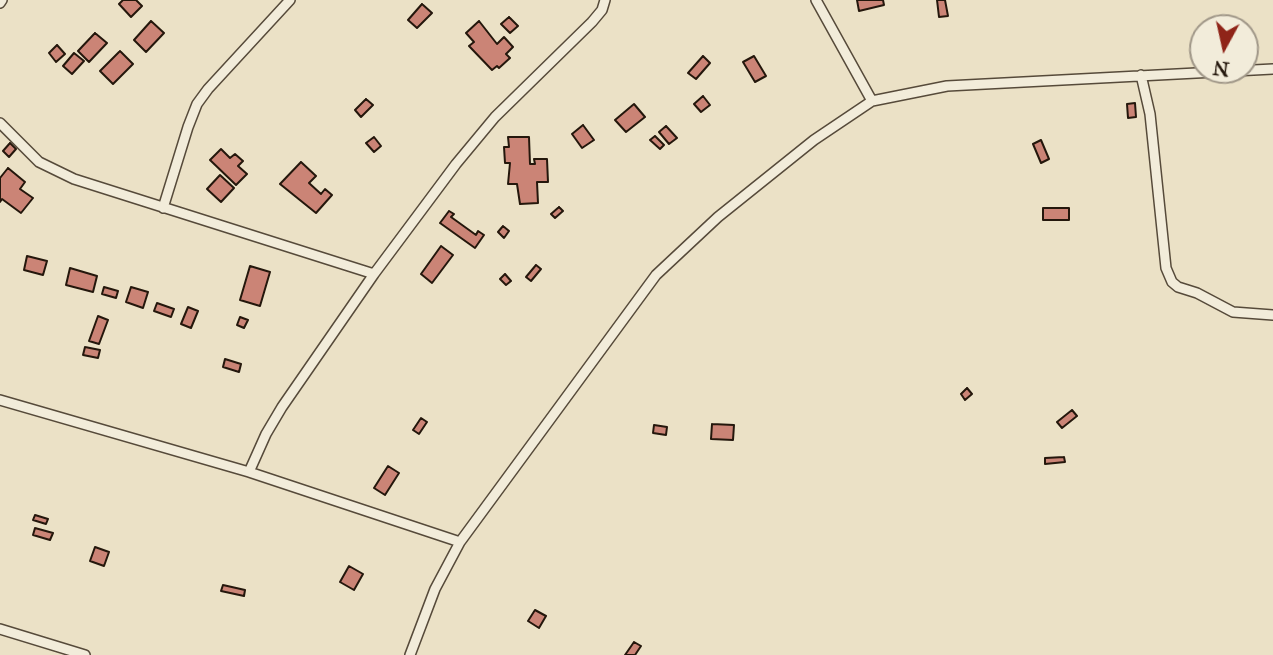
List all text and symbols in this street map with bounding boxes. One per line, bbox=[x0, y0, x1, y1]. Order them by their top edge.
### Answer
north arrow bbox=[1189, 14, 1259, 84]
text: N bbox=[1212, 56, 1231, 81]

